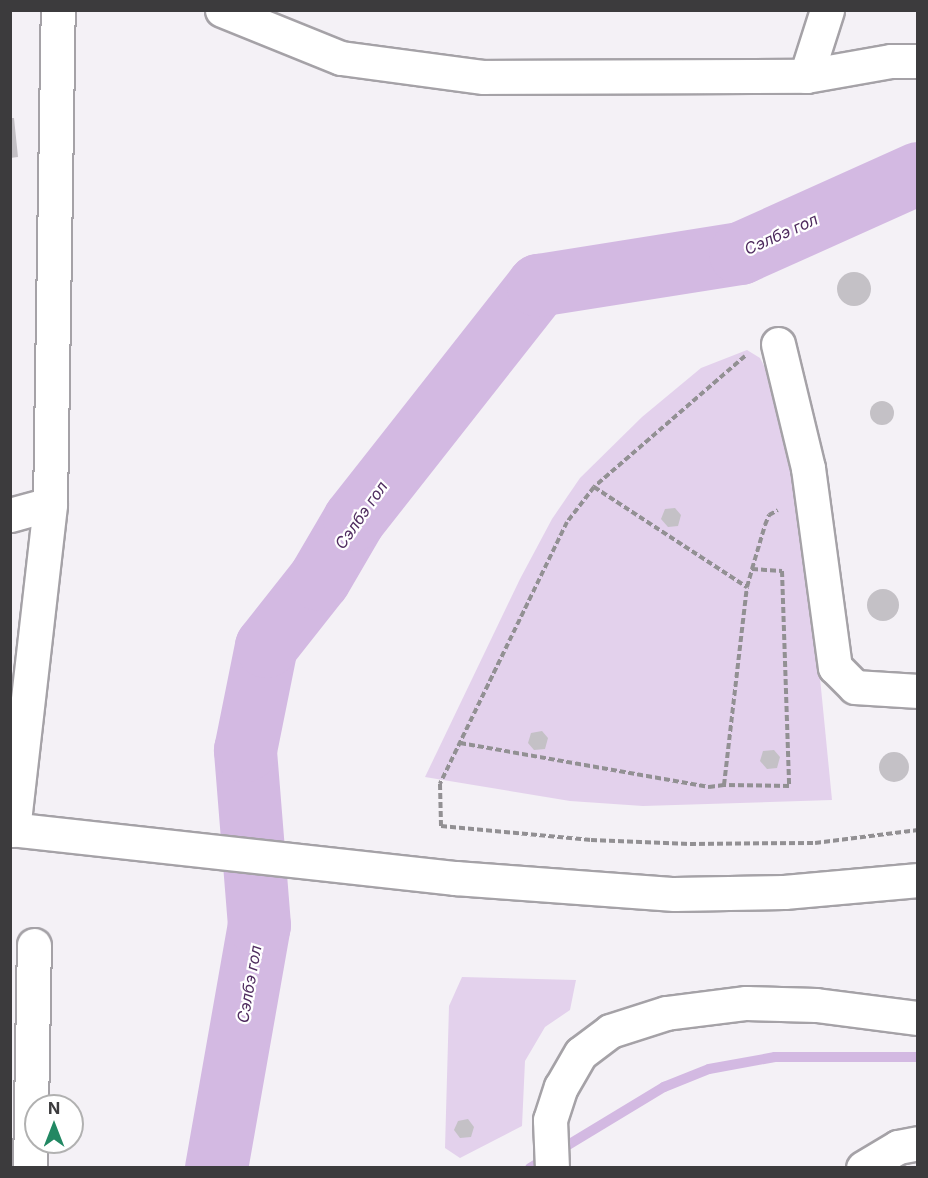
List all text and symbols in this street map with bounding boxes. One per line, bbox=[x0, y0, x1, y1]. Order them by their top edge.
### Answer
water label: Сэлбэ гол bbox=[741, 209, 821, 259]
water label: Сэлбэ гол bbox=[331, 477, 391, 553]
water label: Сэлбэ гол bbox=[233, 944, 265, 1024]
north arrow bbox=[24, 1094, 84, 1154]
text: N bbox=[48, 1098, 60, 1118]

